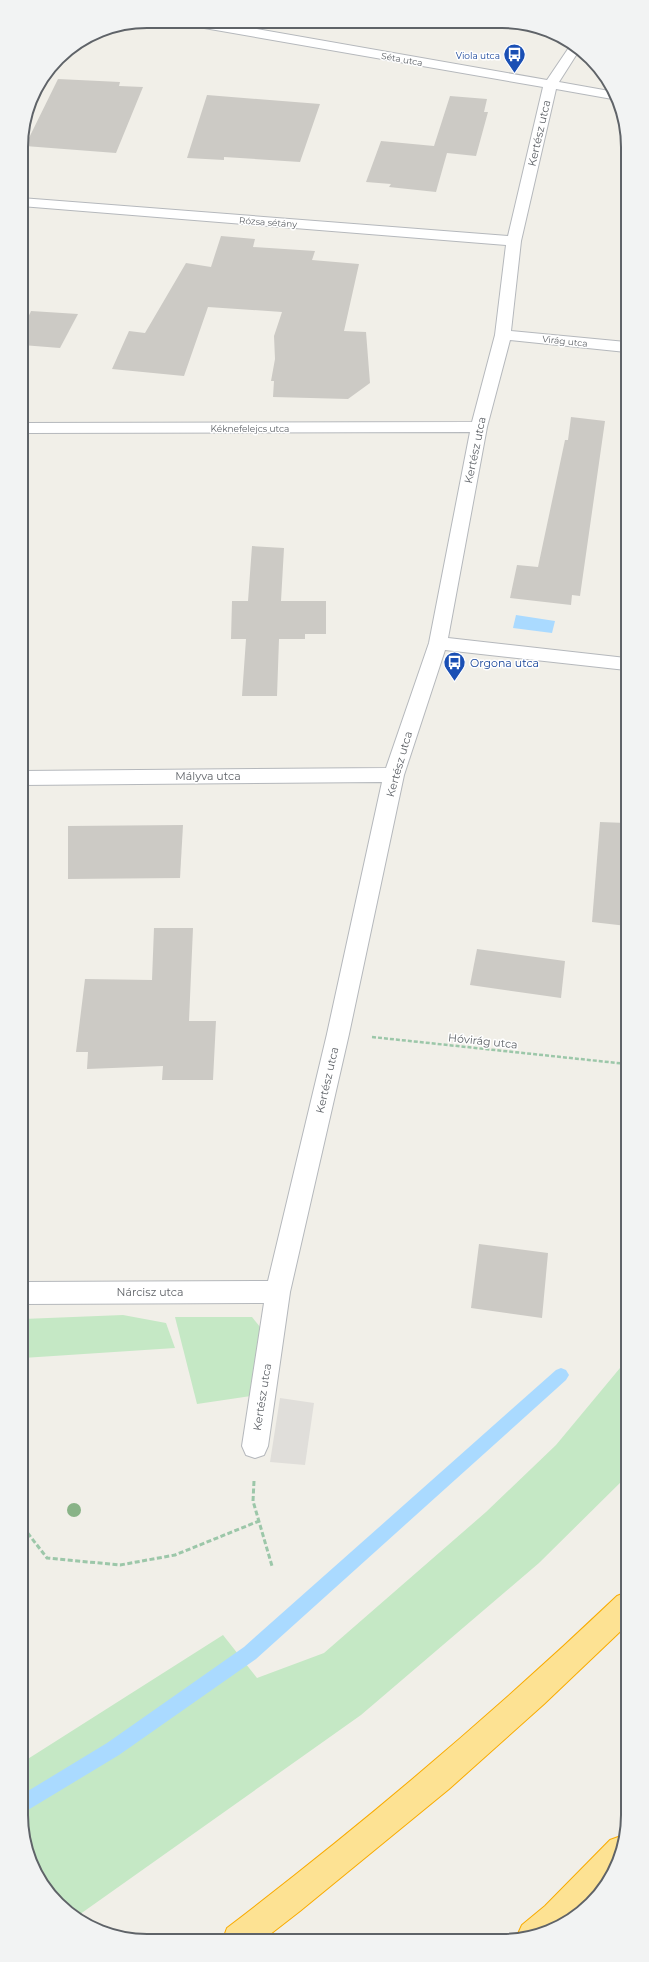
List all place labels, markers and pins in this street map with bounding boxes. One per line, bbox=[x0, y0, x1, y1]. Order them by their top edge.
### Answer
bus stop icon: Viola utca bbox=[502, 42, 528, 75]
place label: Viola utca bbox=[456, 50, 500, 61]
bus stop icon: Orgona utca bbox=[441, 650, 467, 683]
place label: Orgona utca bbox=[470, 656, 539, 670]

